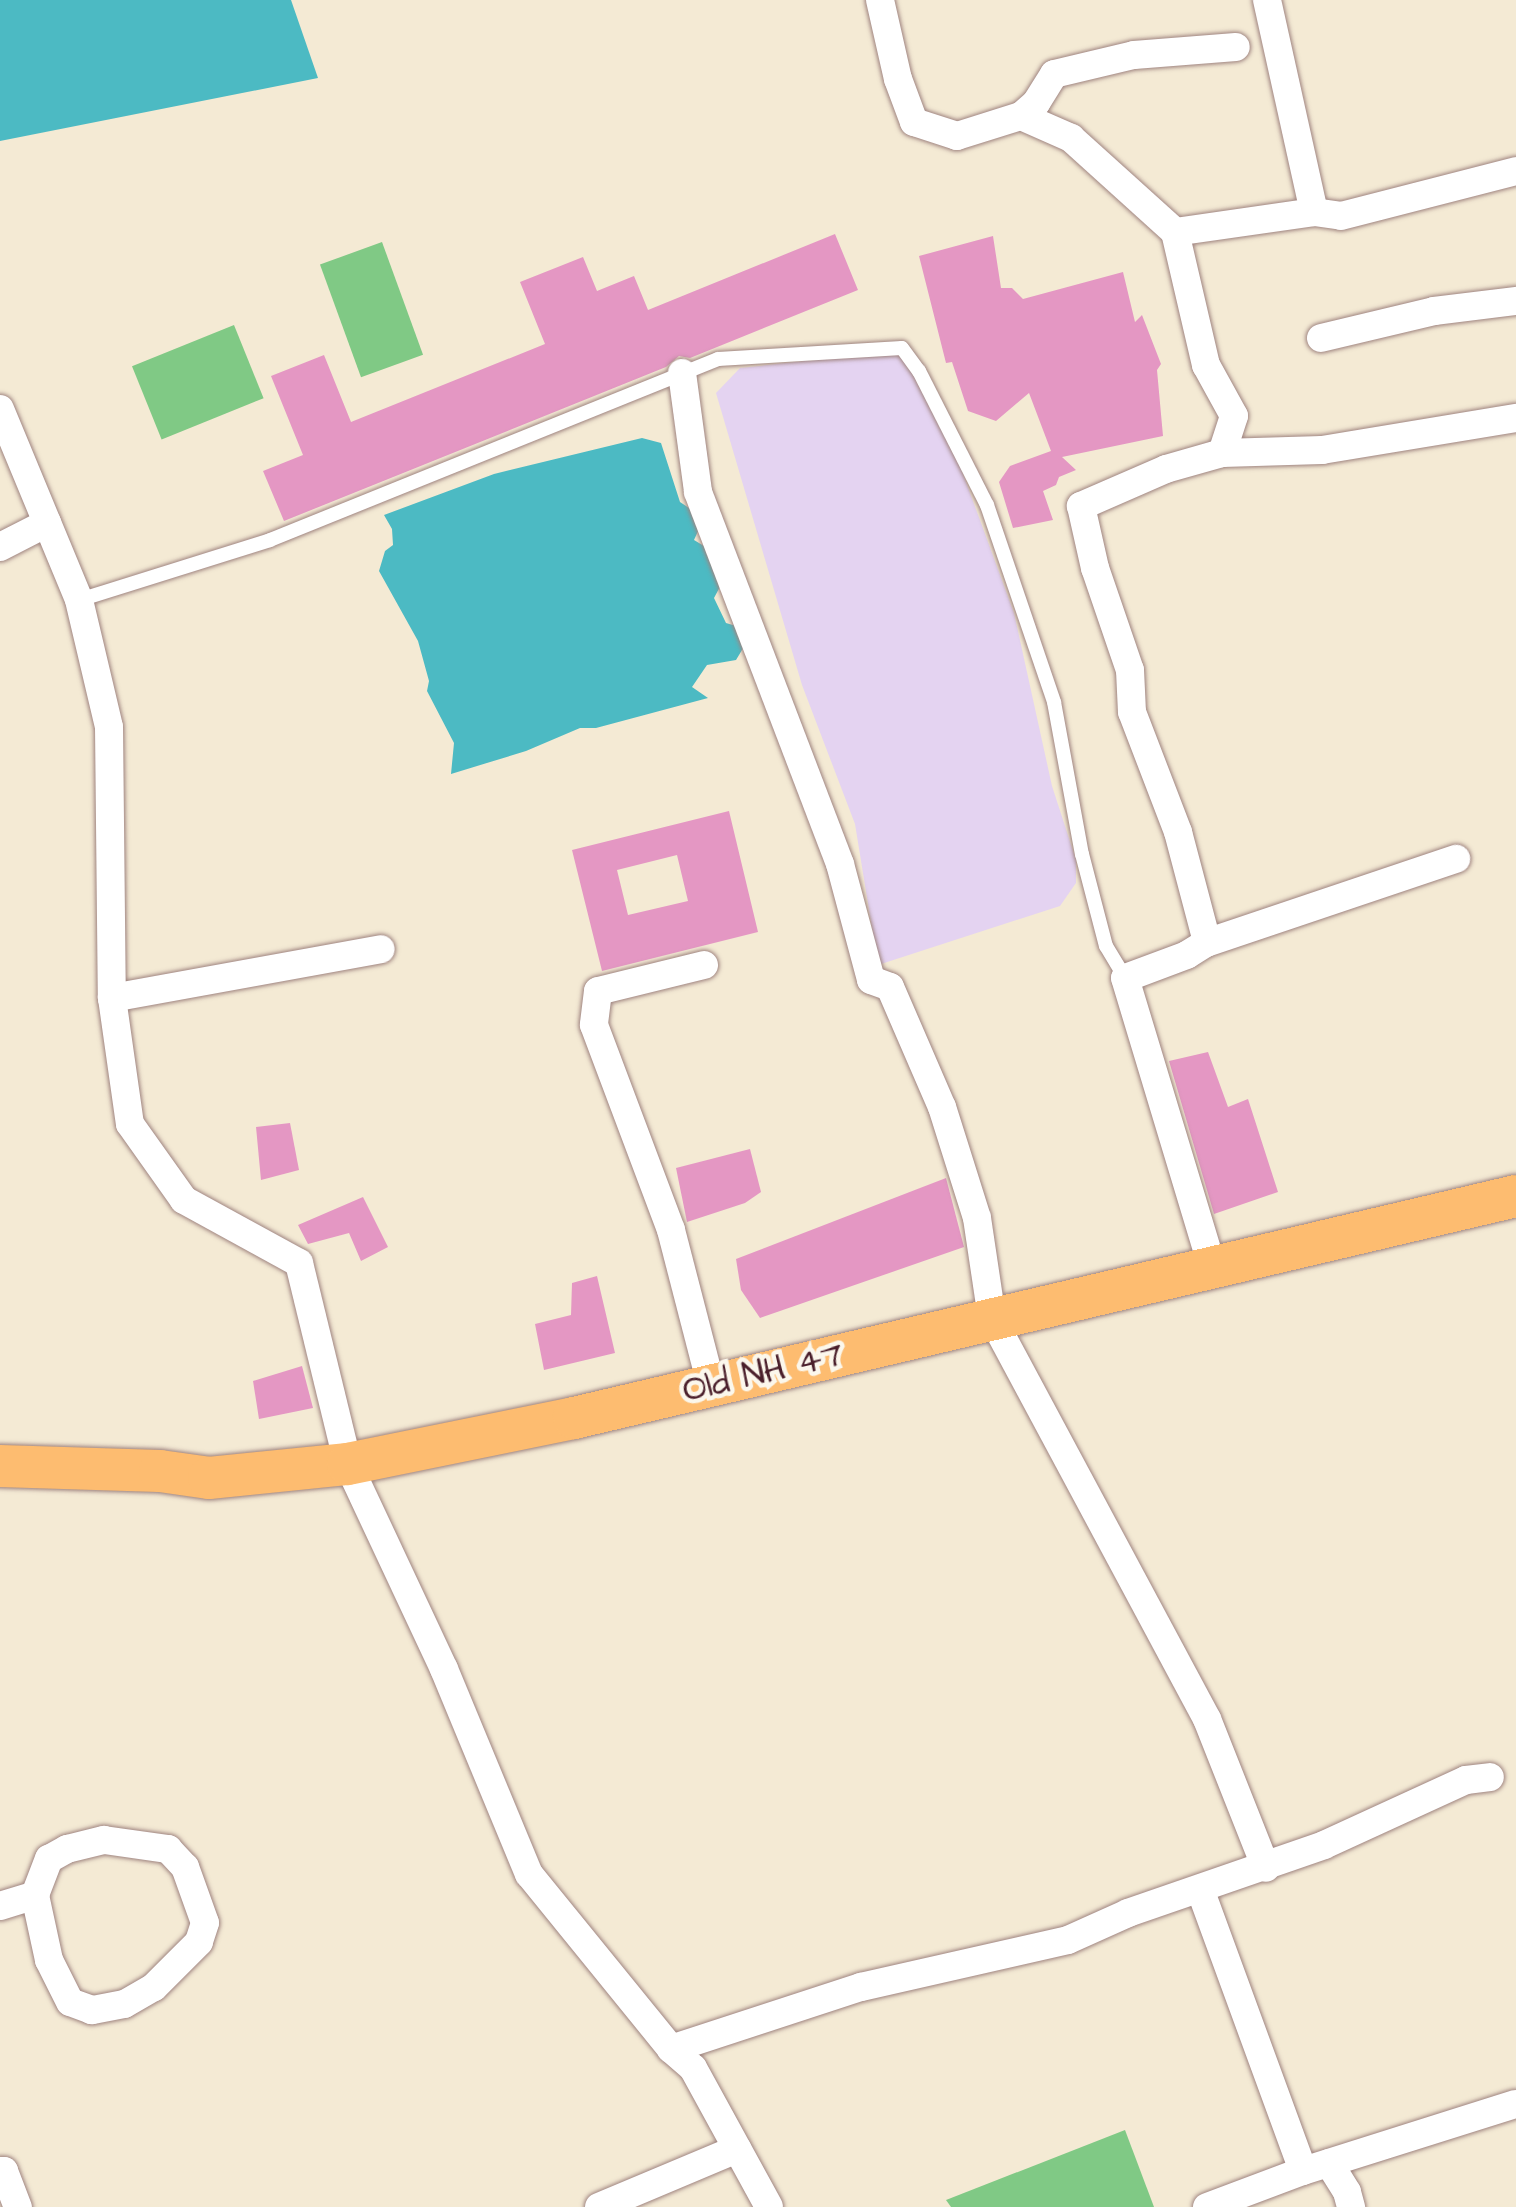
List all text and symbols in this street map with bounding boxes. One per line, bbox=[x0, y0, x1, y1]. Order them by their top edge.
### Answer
street label: Old NH 47 bbox=[679, 1334, 847, 1412]

